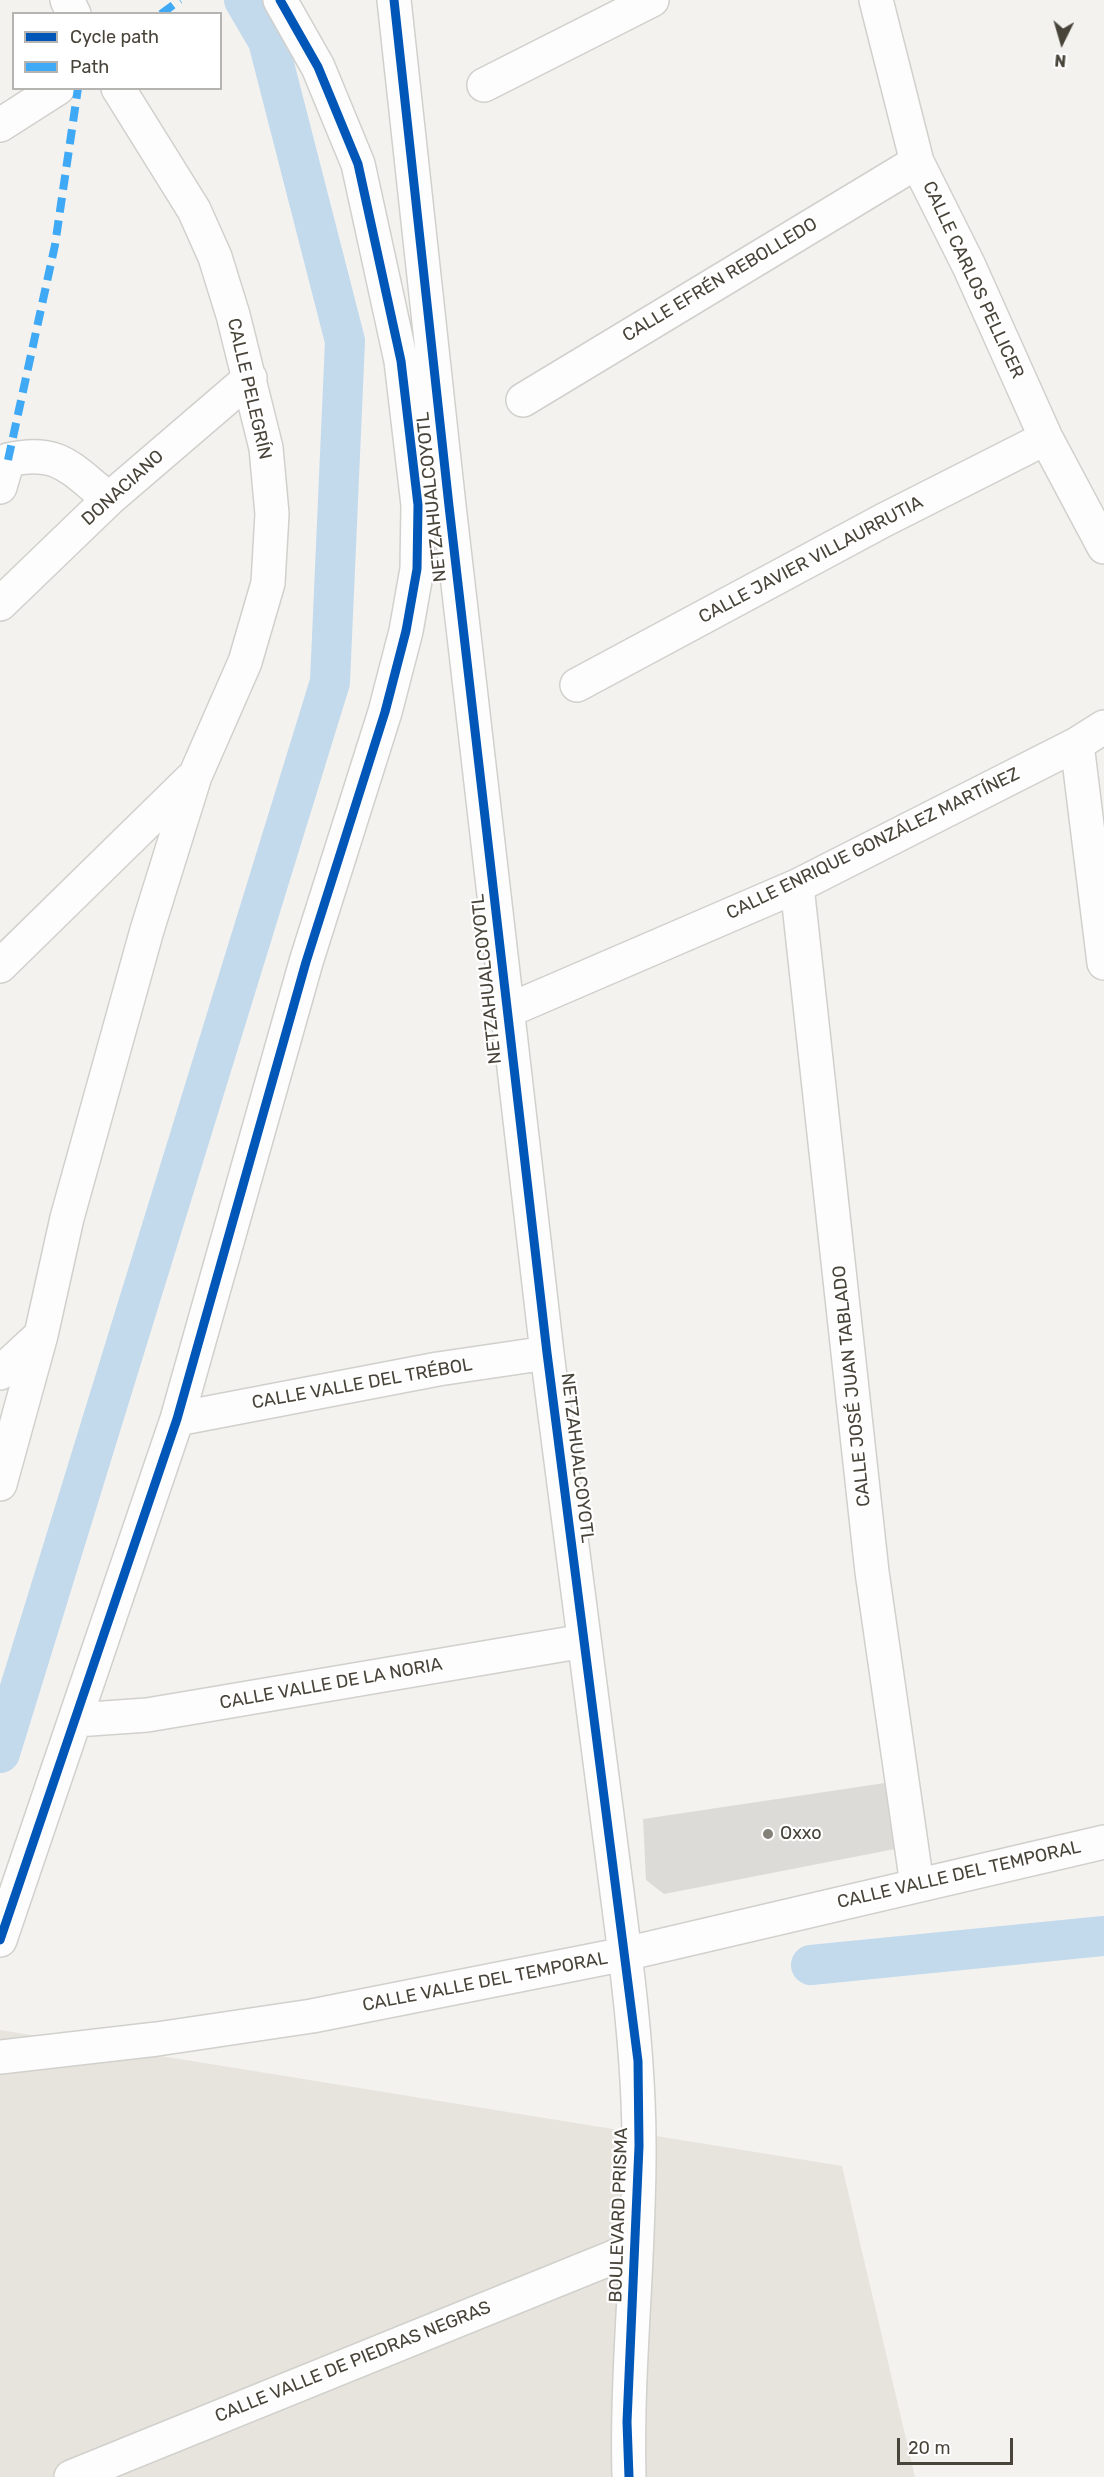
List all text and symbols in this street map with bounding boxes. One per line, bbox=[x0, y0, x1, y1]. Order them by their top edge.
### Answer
legend bbox=[12, 12, 222, 90]
north arrow bbox=[1032, 12, 1092, 72]
text: Cycle path bbox=[70, 26, 159, 48]
text: N bbox=[1054, 50, 1067, 70]
text: Path bbox=[70, 56, 109, 78]
street label: CALLE CARLOS PELLICER bbox=[918, 178, 1028, 382]
street label: CALLE EFRÉN REBOLLEDO bbox=[619, 213, 821, 347]
street label: CALLE PELEGRÍN bbox=[222, 316, 276, 462]
street label: NETZAHUALCOYOTL bbox=[412, 411, 452, 583]
street label: DONACIANO bbox=[78, 446, 168, 530]
street label: CALLE JAVIER VILLAURRUTIA bbox=[695, 492, 927, 628]
street label: CALLE ENRIQUE GONZÁLEZ MARTÍNEZ bbox=[723, 763, 1023, 925]
street label: NETZAHUALCOYOTL bbox=[467, 893, 507, 1065]
street label: CALLE JOSÉ JUAN TABLADO bbox=[829, 1264, 875, 1508]
street label: CALLE VALLE DEL TRÉBOL bbox=[250, 1354, 474, 1414]
street label: NETZAHUALCOYOTL bbox=[556, 1372, 598, 1544]
street label: CALLE VALLE DE LA NORIA bbox=[218, 1654, 444, 1714]
place label: Oxxo bbox=[780, 1823, 822, 1845]
marker: Oxxo bbox=[761, 1827, 775, 1841]
street label: CALLE VALLE DEL TEMPORAL bbox=[835, 1836, 1083, 1914]
street label: CALLE VALLE DEL TEMPORAL bbox=[361, 1948, 609, 2016]
street label: BOULEVARD PRISMA bbox=[605, 2127, 633, 2303]
street label: CALLE VALLE DE PIEDRAS NEGRAS bbox=[212, 2297, 494, 2427]
scale bar bbox=[900, 2426, 1016, 2464]
text: 20 m bbox=[908, 2437, 950, 2459]

